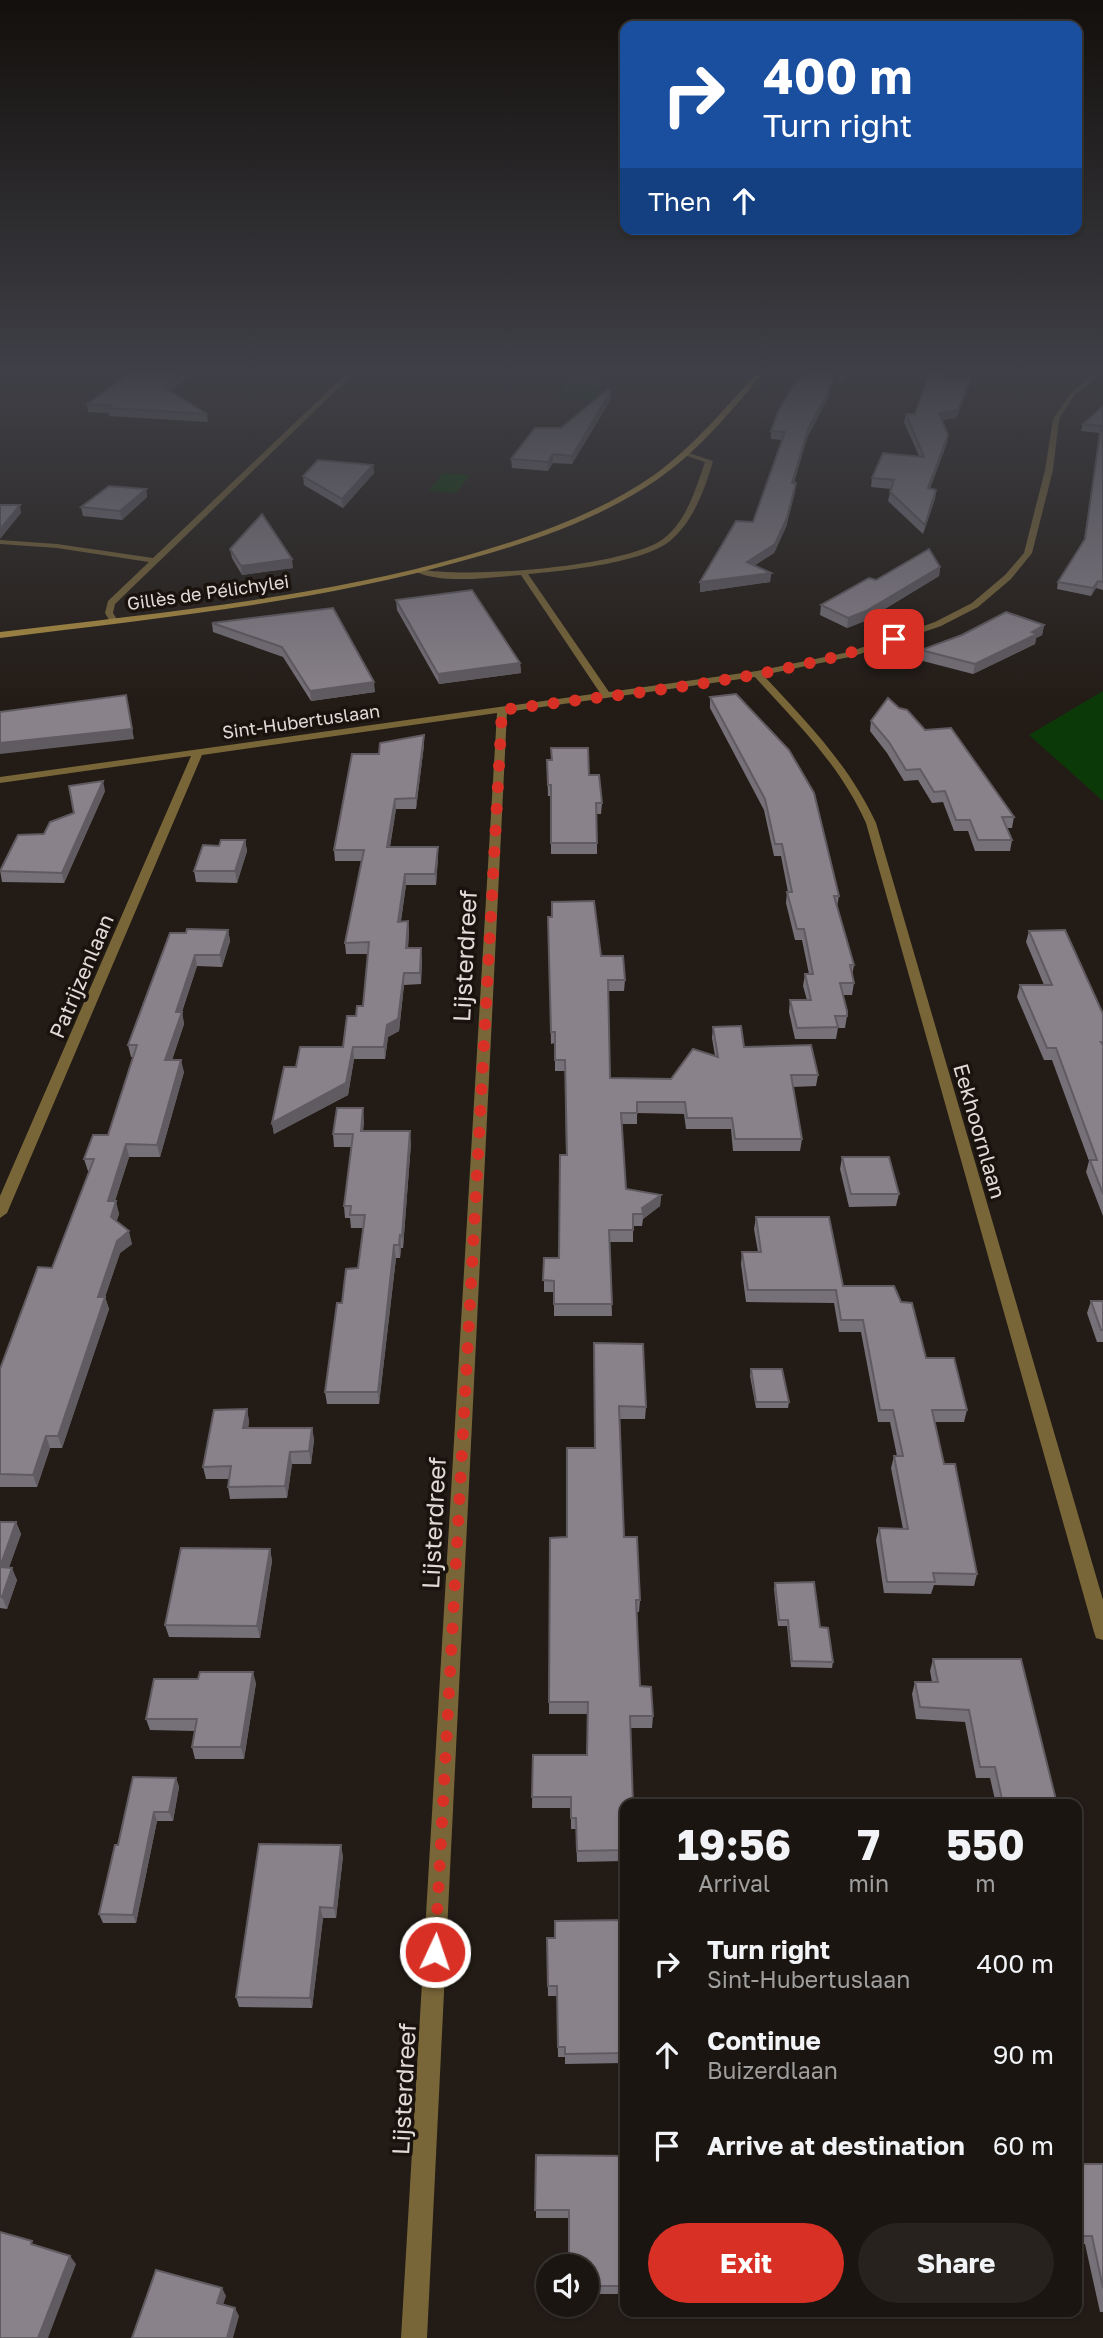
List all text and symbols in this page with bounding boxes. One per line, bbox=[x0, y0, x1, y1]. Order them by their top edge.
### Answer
text: 400 m bbox=[763, 46, 912, 105]
icon: right bbox=[648, 49, 739, 140]
text: Turn right bbox=[763, 106, 912, 144]
icon: ahead bbox=[725, 182, 763, 220]
text: Then bbox=[648, 186, 711, 217]
street label: Gillès de Pélichylei bbox=[126, 570, 290, 614]
pin bbox=[864, 609, 924, 669]
icon: arrive bbox=[875, 620, 913, 658]
street label: Sint-Hubertuslaan bbox=[221, 699, 381, 743]
street label: Lijsterdreef bbox=[446, 889, 482, 1023]
street label: Patrijzenlaan bbox=[43, 910, 119, 1042]
street label: Eekhoornlaan bbox=[948, 1060, 1012, 1202]
street label: Lijsterdreef bbox=[415, 1456, 451, 1590]
text: 19:56 bbox=[677, 1819, 791, 1869]
text: 7 bbox=[857, 1819, 880, 1869]
text: 550 bbox=[946, 1819, 1025, 1869]
text: Arrival bbox=[698, 1869, 770, 1897]
text: min bbox=[848, 1869, 889, 1897]
text: m bbox=[975, 1869, 996, 1897]
position arrow bbox=[398, 1915, 472, 1989]
text: Turn right bbox=[707, 1934, 830, 1965]
icon: right bbox=[648, 1945, 686, 1983]
text: 400 m bbox=[976, 1948, 1054, 1979]
text: Sint-Hubertuslaan bbox=[707, 1965, 910, 1993]
street label: Lijsterdreef bbox=[385, 2022, 421, 2156]
text: Continue bbox=[707, 2025, 821, 2056]
icon: ahead bbox=[648, 2036, 686, 2074]
text: 90 m bbox=[993, 2039, 1054, 2070]
text: Buizerdlaan bbox=[707, 2056, 838, 2084]
icon: arrive bbox=[648, 2127, 686, 2165]
text: Arrive at destination bbox=[707, 2130, 965, 2161]
text: 60 m bbox=[993, 2130, 1054, 2161]
button: Exit bbox=[648, 2223, 844, 2303]
button: Share bbox=[858, 2223, 1054, 2303]
map controls bbox=[536, 2254, 599, 2317]
button: sound bbox=[536, 2254, 599, 2317]

